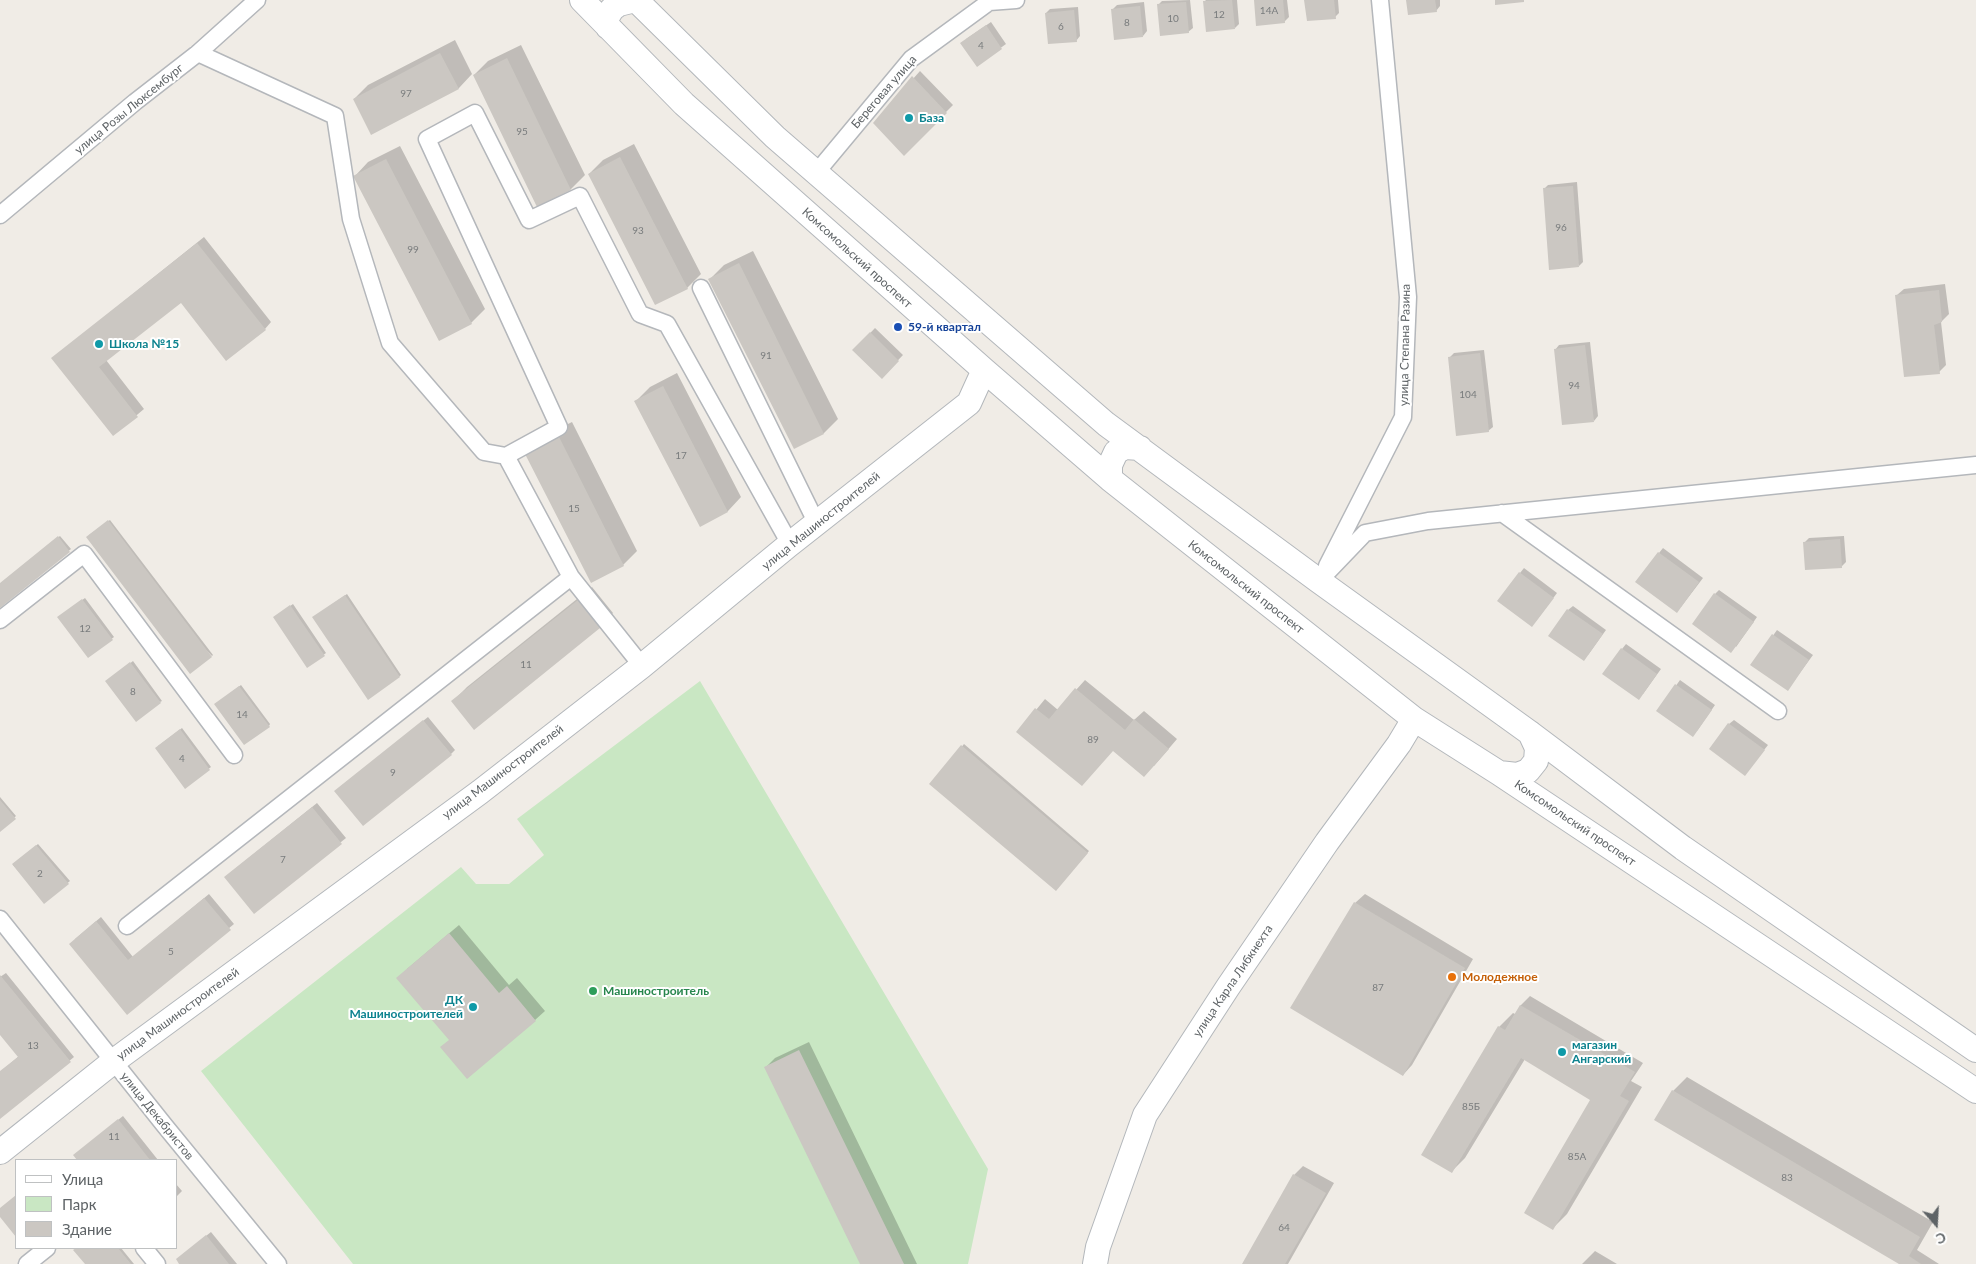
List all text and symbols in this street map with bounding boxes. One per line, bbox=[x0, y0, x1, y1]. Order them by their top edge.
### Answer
house number: 14А bbox=[1260, 5, 1278, 17]
house number: 12 bbox=[1213, 9, 1225, 21]
house number: 10 bbox=[1167, 13, 1179, 25]
house number: 8 bbox=[1124, 17, 1130, 29]
house number: 6 bbox=[1058, 21, 1064, 33]
house number: 4 bbox=[978, 40, 984, 52]
street label: Береговая улица bbox=[848, 53, 920, 131]
street label: улица Розы Люксембург bbox=[72, 61, 186, 157]
house number: 97 bbox=[400, 88, 412, 100]
place label: База bbox=[919, 111, 944, 125]
marker: База bbox=[903, 112, 915, 124]
house number: 95 bbox=[516, 126, 528, 138]
street label: Комсомольский проспект bbox=[799, 205, 915, 311]
house number: 96 bbox=[1555, 222, 1567, 234]
house number: 93 bbox=[632, 225, 644, 237]
house number: 99 bbox=[407, 244, 419, 256]
street label: улица Степана Разина bbox=[1397, 284, 1413, 406]
place label: 59-й квартал bbox=[908, 320, 981, 334]
marker: 59-й квартал bbox=[892, 321, 904, 333]
place label: Школа №15 bbox=[109, 337, 179, 351]
marker: Школа №15 bbox=[93, 338, 105, 350]
house number: 91 bbox=[760, 350, 772, 362]
house number: 94 bbox=[1568, 380, 1580, 392]
house number: 104 bbox=[1459, 389, 1477, 401]
house number: 17 bbox=[675, 450, 687, 462]
street label: улица Машиностроителей bbox=[759, 469, 883, 573]
house number: 15 bbox=[568, 503, 580, 515]
street label: Комсомольский проспект bbox=[1185, 537, 1307, 637]
house number: 12 bbox=[79, 623, 91, 635]
house number: 11 bbox=[520, 659, 532, 671]
house number: 8 bbox=[130, 686, 136, 698]
house number: 14 bbox=[236, 709, 248, 721]
street label: улица Машиностроителей bbox=[440, 722, 566, 822]
house number: 89 bbox=[1087, 734, 1099, 746]
house number: 4 bbox=[179, 753, 185, 765]
house number: 9 bbox=[390, 767, 396, 779]
street label: Комсомольский проспект bbox=[1512, 777, 1638, 869]
house number: 7 bbox=[280, 854, 286, 866]
house number: 2 bbox=[37, 868, 43, 880]
street label: улица Карла Либкнехта bbox=[1190, 922, 1276, 1040]
house number: 5 bbox=[168, 946, 174, 958]
street label: улица Машиностроителей bbox=[114, 965, 242, 1063]
place label: Молодежное bbox=[1462, 970, 1538, 984]
marker: Молодежное bbox=[1446, 971, 1458, 983]
house number: 87 bbox=[1372, 982, 1384, 994]
place label: Машиностроитель bbox=[603, 984, 709, 998]
marker: Машиностроитель bbox=[587, 985, 599, 997]
place label: ДК Машиностроителей bbox=[349, 993, 463, 1021]
marker: ДК Машиностроителей bbox=[467, 1001, 479, 1013]
place label: магазин Ангарский bbox=[1572, 1038, 1631, 1066]
house number: 13 bbox=[27, 1040, 39, 1052]
marker: магазин Ангарский bbox=[1556, 1046, 1568, 1058]
street label: улица Декабристов bbox=[117, 1069, 197, 1163]
house number: 85Б bbox=[1462, 1101, 1480, 1113]
house number: 11 bbox=[108, 1131, 120, 1143]
house number: 85А bbox=[1568, 1151, 1586, 1163]
legend bbox=[15, 1159, 178, 1249]
text: Улица bbox=[62, 1170, 103, 1188]
house number: 83 bbox=[1781, 1172, 1793, 1184]
text: Парк bbox=[62, 1195, 96, 1213]
north arrow bbox=[1911, 1199, 1961, 1249]
text: Здание bbox=[62, 1220, 112, 1238]
house number: 64 bbox=[1278, 1222, 1290, 1234]
text: С bbox=[1934, 1229, 1948, 1248]

